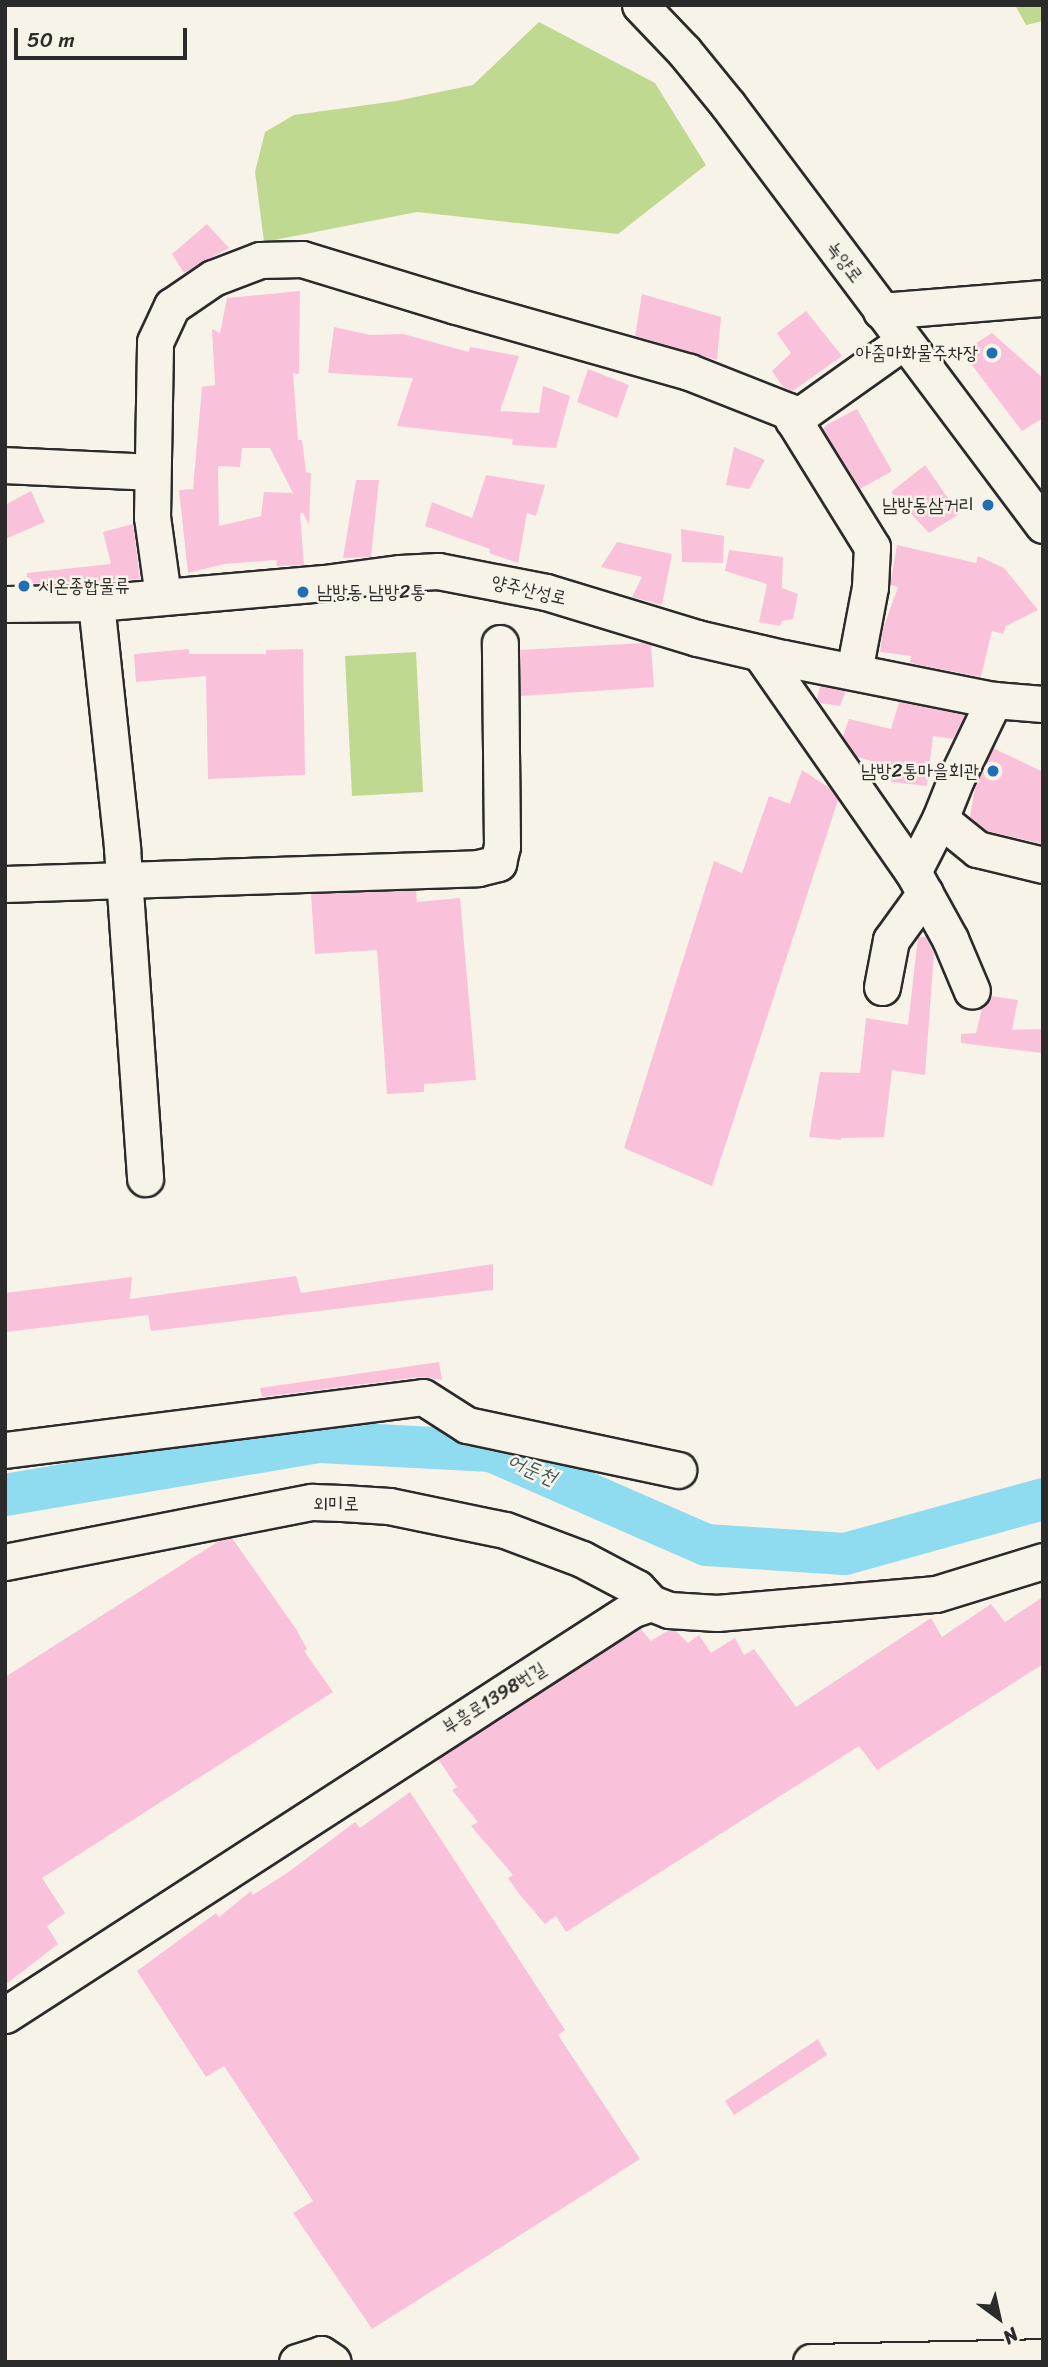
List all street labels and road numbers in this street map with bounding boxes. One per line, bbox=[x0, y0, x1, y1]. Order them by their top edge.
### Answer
street label: 녹양로 bbox=[822, 237, 868, 287]
street label: 양주산성로 bbox=[489, 570, 569, 610]
street label: 외미로 bbox=[313, 1493, 359, 1515]
street label: 부흥로1398번길 bbox=[438, 1657, 550, 1739]

